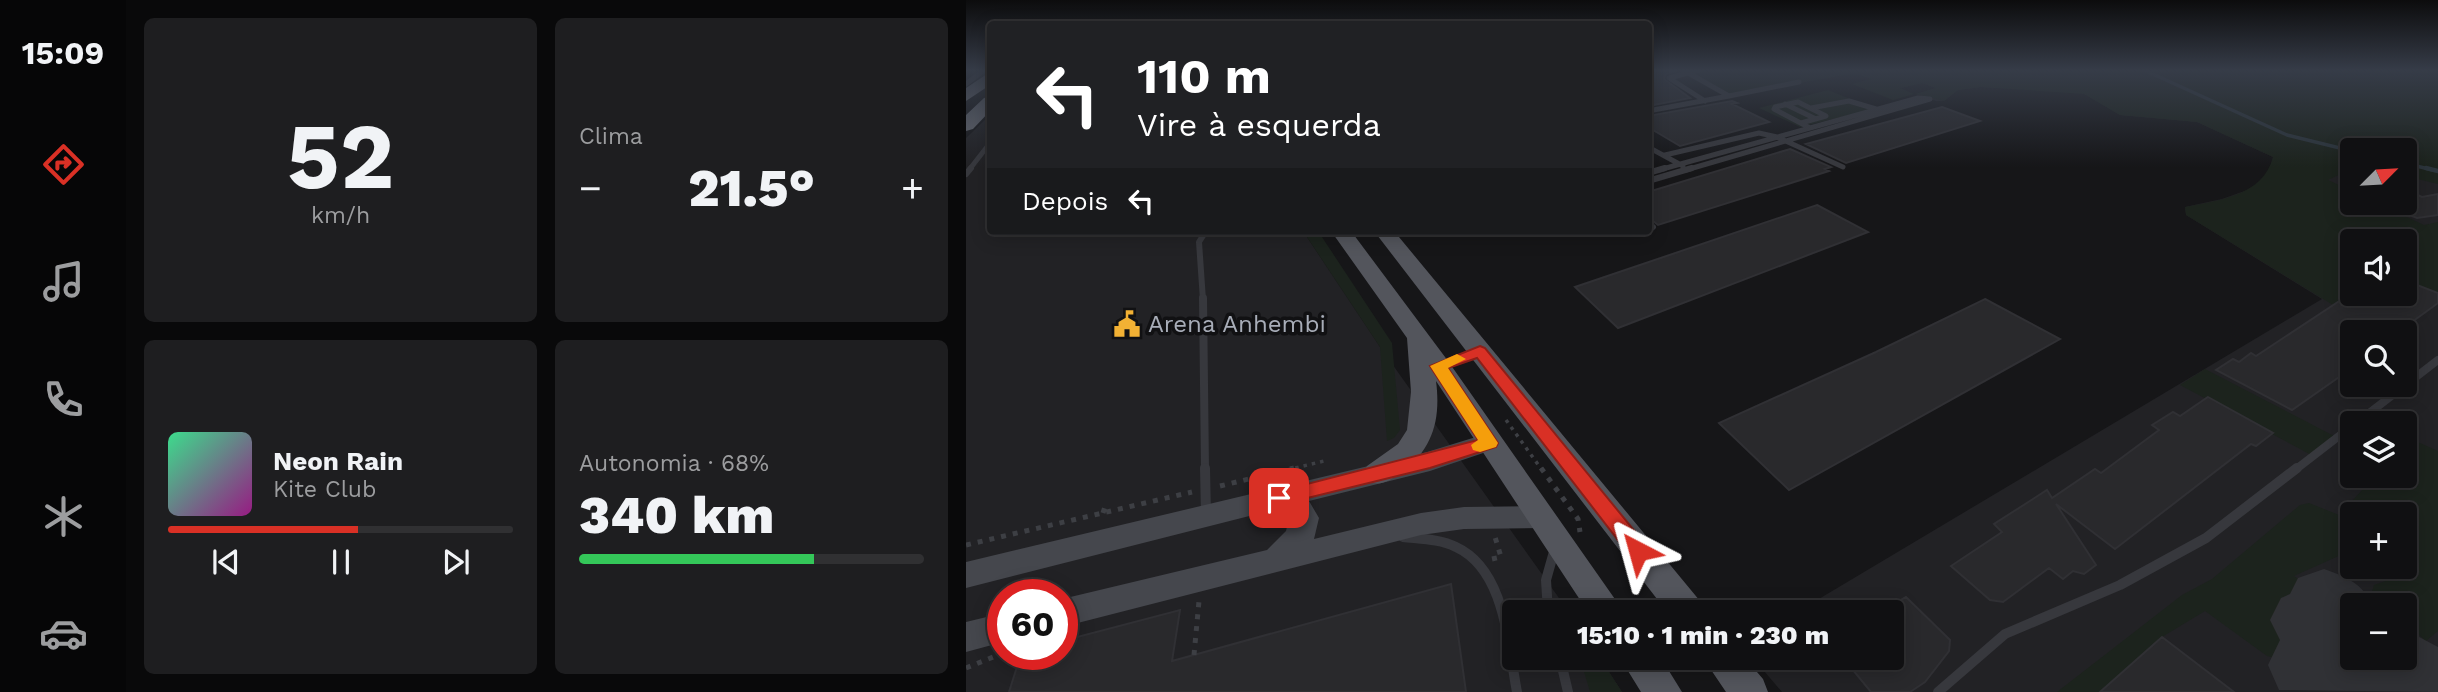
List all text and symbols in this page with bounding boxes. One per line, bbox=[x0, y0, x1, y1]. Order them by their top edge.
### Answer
text: 15:09 bbox=[22, 34, 104, 72]
text: 110 m bbox=[1137, 47, 1271, 105]
icon: left bbox=[1022, 49, 1113, 140]
text: 52 bbox=[287, 103, 394, 210]
text: Vire à esquerda bbox=[1137, 106, 1381, 144]
text: Clima bbox=[579, 123, 643, 150]
north arrow bbox=[2340, 138, 2417, 215]
map controls bbox=[2340, 138, 2417, 670]
icon: directions bbox=[39, 140, 88, 189]
text: 21.5° bbox=[688, 158, 815, 219]
text: − bbox=[579, 166, 602, 210]
text: + bbox=[901, 166, 924, 210]
icon: left bbox=[1122, 182, 1160, 220]
text: Depois bbox=[1022, 186, 1108, 216]
text: km/h bbox=[311, 202, 370, 229]
button: sound bbox=[2340, 229, 2417, 306]
icon: music bbox=[39, 257, 88, 306]
public building icon: Arena Anhembi bbox=[1112, 309, 1142, 339]
place label: Arena Anhembi bbox=[1148, 310, 1326, 338]
button: search bbox=[2340, 320, 2417, 397]
icon: phone bbox=[39, 375, 88, 424]
button: layers bbox=[2340, 411, 2417, 488]
text: Neon Rain bbox=[273, 446, 403, 476]
text: Autonomia · 68% bbox=[579, 450, 769, 477]
pin bbox=[1249, 468, 1309, 528]
text: Kite Club bbox=[273, 476, 376, 503]
icon: arrive bbox=[1260, 479, 1298, 517]
text: 340 km bbox=[579, 485, 774, 546]
icon: climate bbox=[39, 492, 88, 541]
button: + bbox=[2340, 502, 2417, 579]
position arrow bbox=[1601, 514, 1675, 588]
icon: previous bbox=[207, 543, 245, 581]
icon: pause bbox=[322, 543, 360, 581]
icon: next bbox=[437, 543, 475, 581]
speed limit sign: 60 bbox=[987, 579, 1078, 670]
button: − bbox=[2340, 593, 2417, 670]
icon: car bbox=[39, 609, 88, 658]
text: 15:10 · 1 min · 230 m bbox=[1577, 620, 1829, 650]

